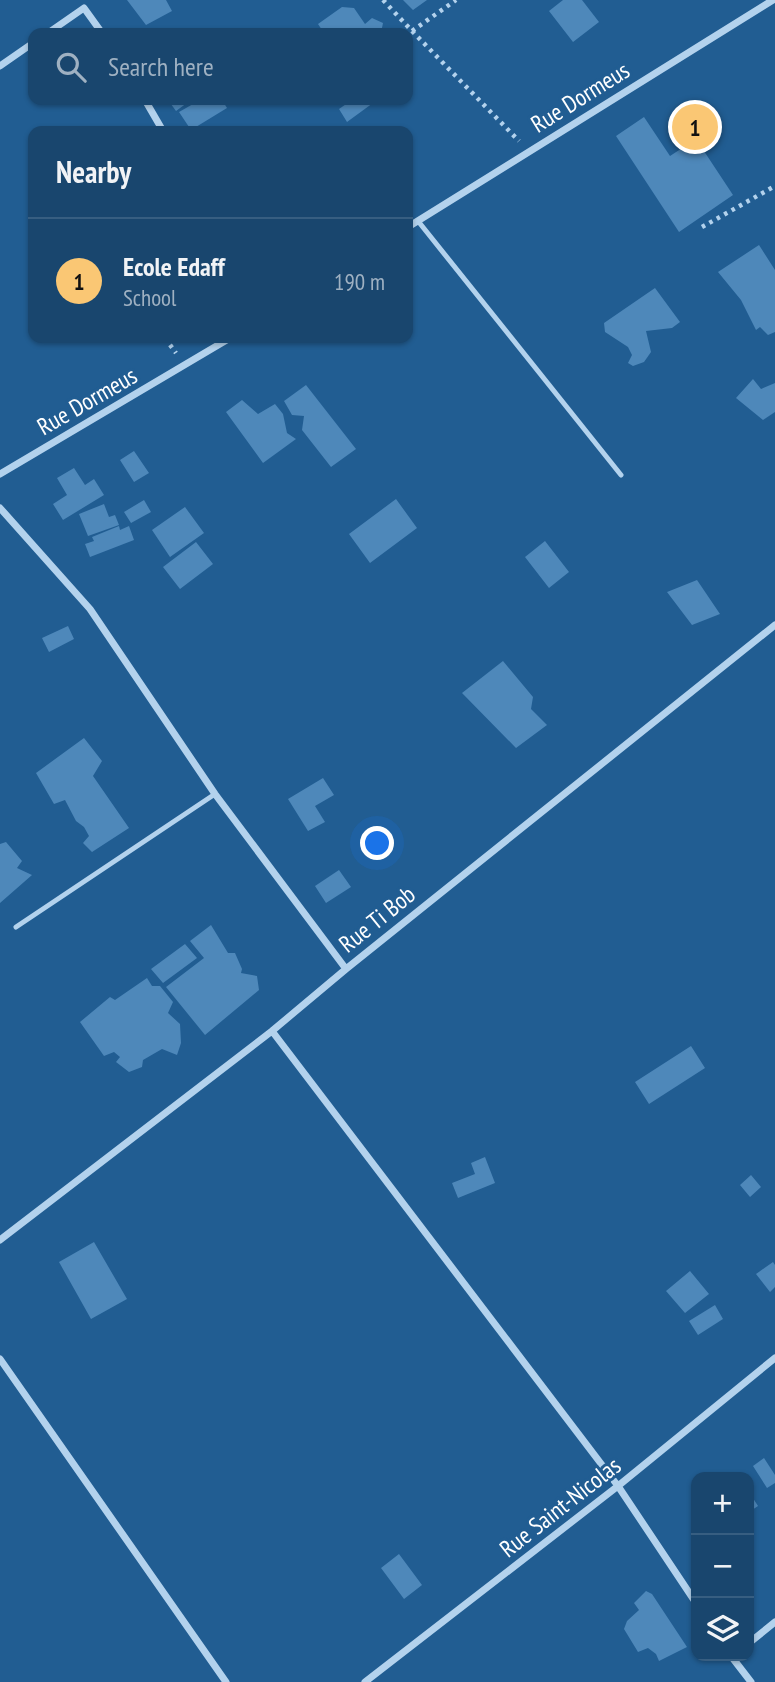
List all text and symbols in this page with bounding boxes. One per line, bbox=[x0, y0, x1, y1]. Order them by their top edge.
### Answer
search box bbox=[28, 28, 413, 105]
icon: search bbox=[52, 48, 90, 86]
text: Search here bbox=[108, 50, 214, 83]
street label: Rue Dormeus bbox=[525, 55, 635, 139]
pin: 1 bbox=[672, 101, 718, 153]
text: Nearby bbox=[56, 152, 131, 191]
text: Ecole Edaff bbox=[123, 250, 225, 283]
text: 1 bbox=[74, 267, 85, 296]
text: 190 m bbox=[334, 267, 385, 296]
text: School bbox=[123, 283, 176, 312]
street label: Rue Dormeus bbox=[31, 360, 143, 442]
your location bbox=[360, 826, 394, 860]
street label: Rue Ti Bob bbox=[332, 879, 422, 959]
street label: Rue Saint-Nicolas bbox=[493, 1450, 627, 1564]
map controls bbox=[691, 1472, 754, 1661]
button: + bbox=[691, 1472, 754, 1535]
button: − bbox=[691, 1535, 754, 1598]
button: layers bbox=[691, 1598, 754, 1661]

